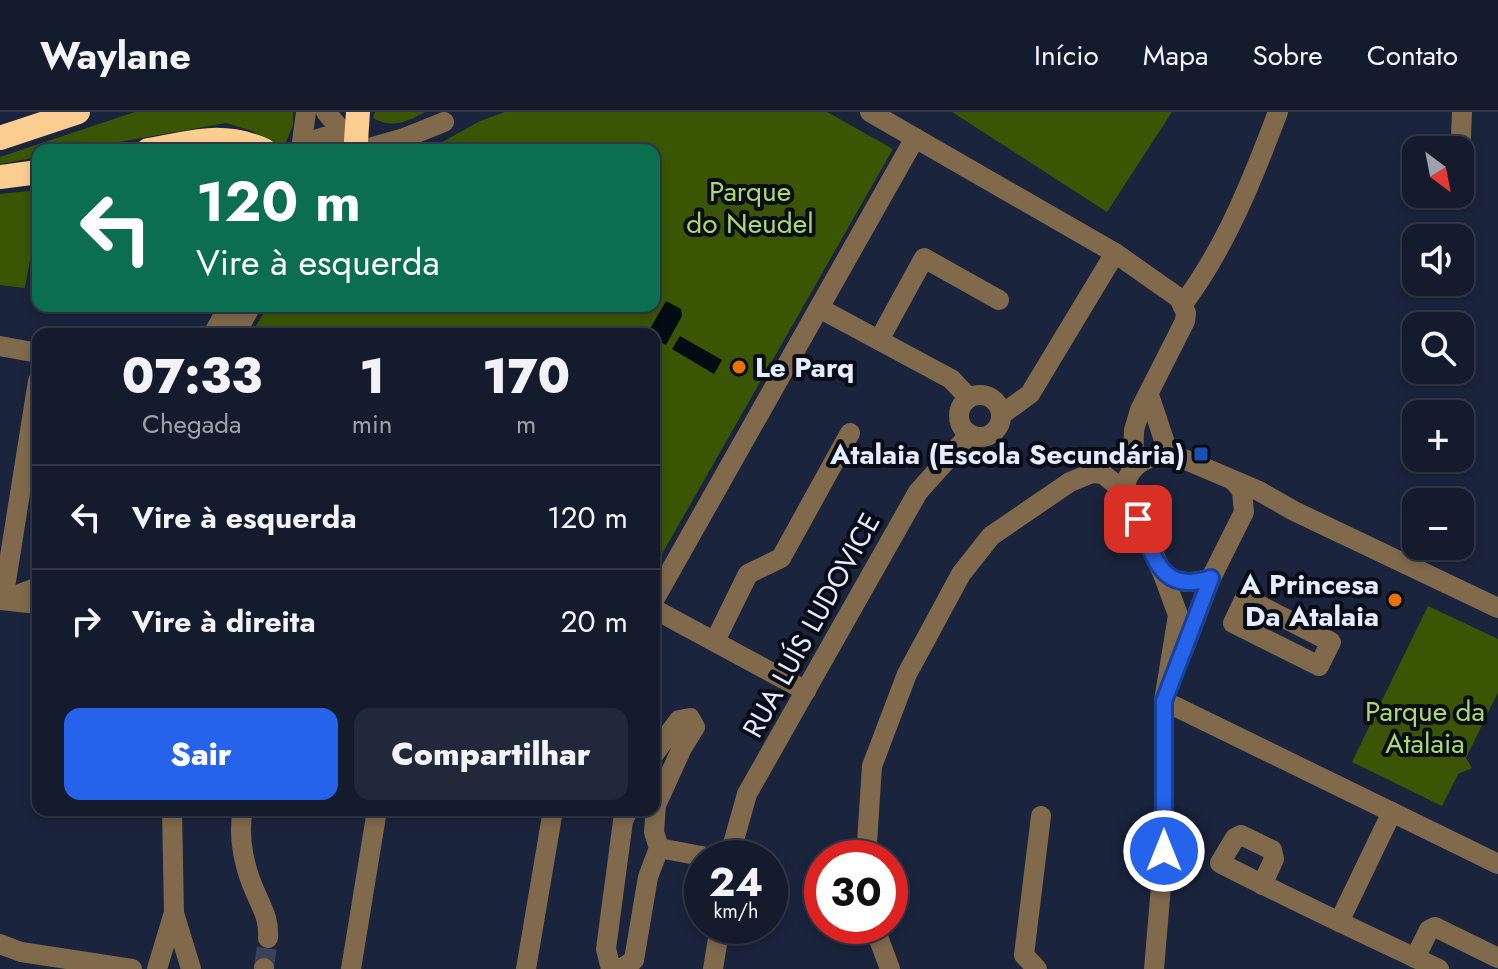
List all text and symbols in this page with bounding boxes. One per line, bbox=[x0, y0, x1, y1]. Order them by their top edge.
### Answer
text: Waylane bbox=[40, 28, 191, 83]
text: Início bbox=[1034, 35, 1099, 76]
text: Mapa bbox=[1143, 35, 1208, 76]
text: Sobre bbox=[1252, 35, 1323, 76]
text: Contato bbox=[1367, 35, 1458, 76]
north arrow bbox=[1402, 136, 1474, 208]
map controls bbox=[1402, 136, 1474, 560]
text: 120 m bbox=[196, 161, 361, 242]
park label: Parque do Neudel bbox=[686, 171, 814, 244]
icon: left bbox=[64, 176, 168, 280]
button: sound bbox=[1402, 224, 1474, 296]
text: Vire à esquerda bbox=[196, 236, 440, 288]
button: search bbox=[1402, 312, 1474, 384]
text: 07:33 bbox=[122, 342, 262, 411]
text: 1 bbox=[359, 342, 385, 411]
text: 170 bbox=[482, 342, 570, 411]
place label: Le Parq bbox=[755, 347, 854, 388]
marker: Le Parq bbox=[730, 358, 748, 376]
button: + bbox=[1402, 400, 1474, 472]
text: Chegada bbox=[142, 405, 242, 443]
text: min bbox=[352, 405, 392, 443]
text: m bbox=[516, 405, 536, 443]
place label: Atalaia (Escola Secundária) bbox=[829, 434, 1185, 475]
marker: Atalaia (Escola Secundária) bbox=[1192, 445, 1210, 463]
pin bbox=[1104, 485, 1172, 553]
button: − bbox=[1402, 488, 1474, 560]
icon: left bbox=[64, 495, 108, 539]
text: Vire à esquerda bbox=[132, 496, 357, 539]
text: 120 m bbox=[547, 496, 628, 539]
icon: arrive bbox=[1116, 497, 1160, 541]
street label: RUA LUÍS LUDOVICE bbox=[733, 505, 890, 745]
place label: A Princesa Da Atalaia bbox=[1239, 564, 1379, 637]
marker: A Princesa Da Atalaia bbox=[1386, 591, 1404, 609]
icon: right bbox=[64, 599, 108, 643]
text: Vire à direita bbox=[132, 600, 316, 643]
text: 20 m bbox=[561, 600, 628, 643]
park label: Parque da Atalaia bbox=[1365, 691, 1485, 764]
button: Sair bbox=[64, 708, 338, 800]
button: Compartilhar bbox=[354, 708, 628, 800]
position arrow bbox=[1122, 809, 1206, 893]
speed limit sign: 30 bbox=[804, 840, 908, 944]
text: 24 bbox=[709, 853, 763, 911]
text: km/h bbox=[713, 897, 759, 926]

